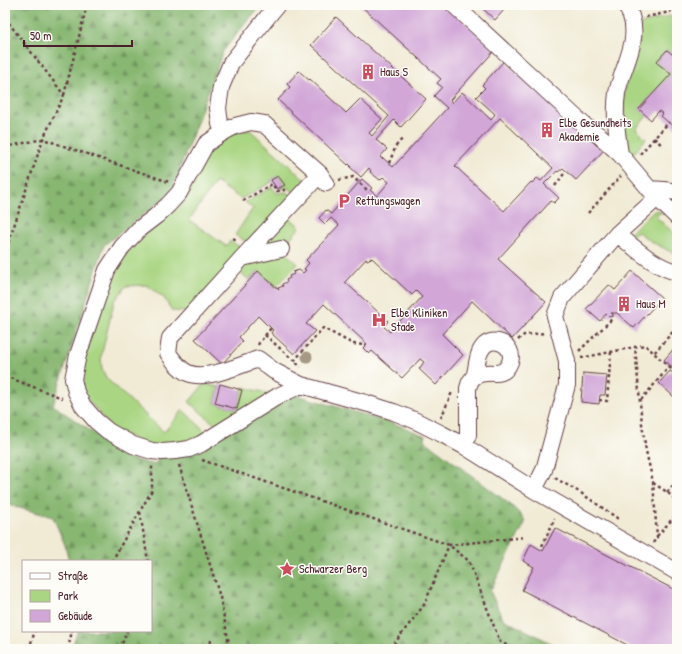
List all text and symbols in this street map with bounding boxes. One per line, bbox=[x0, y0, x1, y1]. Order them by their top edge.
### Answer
scale bar bbox=[24, 22, 132, 48]
text: 50 m bbox=[30, 27, 51, 44]
building icon: Haus S bbox=[359, 63, 377, 81]
place label: Haus S bbox=[380, 63, 409, 80]
place label: Elbe Gesundheits Akademie bbox=[559, 114, 632, 145]
building icon: Elbe Gesundheits Akademie bbox=[538, 121, 556, 139]
parking icon: Rettungswagen bbox=[335, 192, 353, 210]
place label: Rettungswagen bbox=[356, 192, 420, 209]
building icon: Haus M bbox=[615, 295, 633, 313]
place label: Haus M bbox=[636, 295, 666, 312]
place label: Elbe Kliniken Stade bbox=[391, 304, 447, 335]
hospital icon: Elbe Kliniken Stade bbox=[370, 311, 388, 329]
legend bbox=[22, 560, 152, 632]
place icon: Schwarzer Berg bbox=[278, 560, 296, 578]
place label: Schwarzer Berg bbox=[299, 560, 367, 577]
text: Straße bbox=[58, 567, 88, 584]
text: Park bbox=[58, 587, 78, 604]
text: Gebäude bbox=[58, 607, 93, 624]

